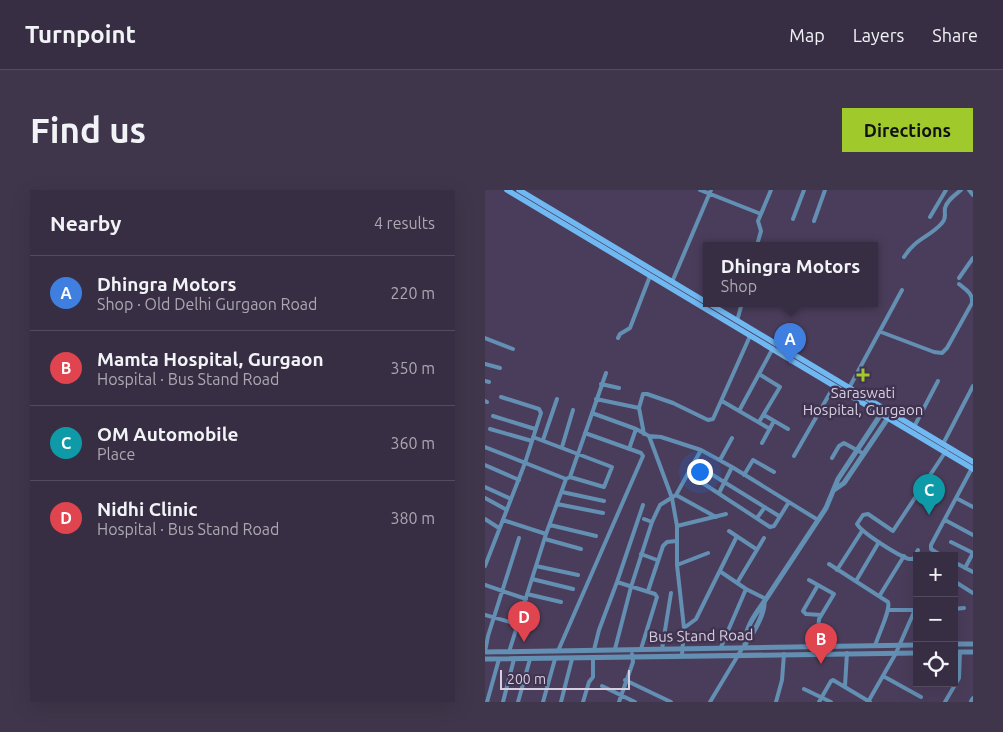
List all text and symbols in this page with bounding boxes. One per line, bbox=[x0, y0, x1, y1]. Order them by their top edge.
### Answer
text: Turnpoint bbox=[25, 21, 136, 48]
text: Map bbox=[789, 25, 825, 45]
text: Layers bbox=[853, 25, 904, 45]
text: Share bbox=[932, 25, 978, 45]
button: Directions bbox=[842, 108, 973, 152]
text: Find us bbox=[30, 110, 146, 150]
text: Nearby bbox=[50, 211, 121, 235]
text: 4 results bbox=[374, 214, 435, 232]
popup bbox=[703, 242, 878, 307]
text: Dhingra Motors bbox=[721, 255, 860, 277]
text: Dhingra Motors bbox=[97, 273, 237, 295]
text: Shop bbox=[721, 277, 757, 295]
text: A bbox=[60, 284, 72, 302]
text: 220 m bbox=[390, 284, 435, 302]
text: Shop · Old Delhi Gurgaon Road bbox=[97, 295, 317, 313]
pin: A bbox=[774, 323, 806, 364]
text: Mamta Hospital, Gurgaon bbox=[97, 348, 324, 370]
text: B bbox=[61, 359, 71, 377]
text: 350 m bbox=[390, 359, 435, 377]
marker: Saraswati Hospital, Gurgaon bbox=[856, 368, 870, 382]
text: Hospital · Bus Stand Road bbox=[97, 370, 279, 388]
place label: Saraswati Hospital, Gurgaon bbox=[803, 384, 923, 418]
text: OM Automobile bbox=[97, 423, 238, 445]
text: C bbox=[61, 434, 71, 452]
text: 360 m bbox=[390, 434, 435, 452]
text: Place bbox=[97, 445, 135, 463]
your location bbox=[687, 459, 713, 485]
pin: C bbox=[913, 474, 945, 515]
text: Nidhi Clinic bbox=[97, 498, 198, 520]
text: D bbox=[60, 509, 72, 527]
text: 380 m bbox=[390, 509, 435, 527]
text: Hospital · Bus Stand Road bbox=[97, 520, 279, 538]
map controls bbox=[913, 552, 958, 687]
button: + bbox=[913, 552, 958, 597]
button: − bbox=[913, 597, 958, 642]
pin: D bbox=[508, 601, 540, 642]
pin: B bbox=[805, 623, 837, 664]
street label: Bus Stand Road bbox=[648, 626, 754, 645]
button: locate bbox=[913, 642, 958, 687]
scale bar bbox=[500, 667, 630, 690]
text: 200 m bbox=[507, 671, 546, 687]

